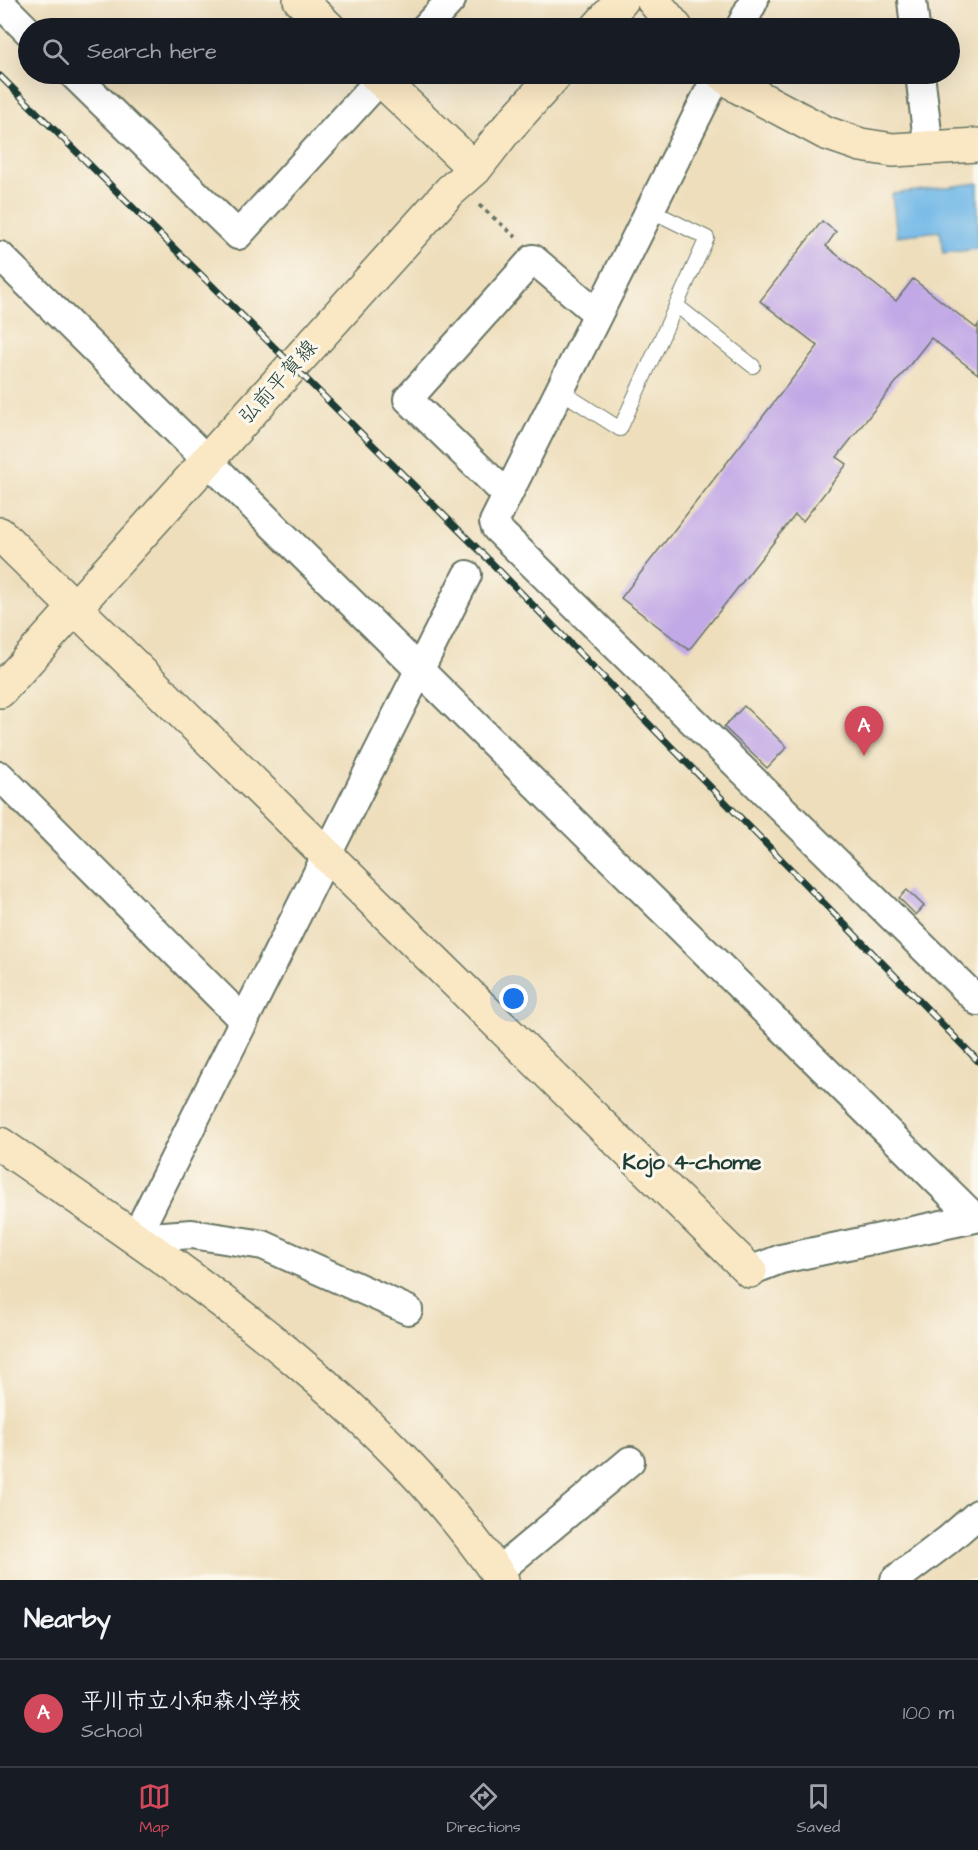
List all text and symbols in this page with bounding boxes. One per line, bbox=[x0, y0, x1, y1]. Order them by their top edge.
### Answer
search box bbox=[18, 18, 960, 84]
icon: search bbox=[39, 35, 72, 68]
text: Search here bbox=[87, 36, 217, 67]
street label: 弘前平賀線 bbox=[232, 333, 324, 431]
pin: A bbox=[844, 706, 884, 756]
your location bbox=[499, 984, 528, 1013]
district label: Kojo 4-chome bbox=[623, 1147, 762, 1178]
text: Nearby bbox=[24, 1601, 111, 1637]
text: 平川市立小和森小学校 bbox=[81, 1686, 301, 1717]
text: A bbox=[37, 1699, 50, 1727]
text: 100 m bbox=[903, 1699, 954, 1727]
text: School bbox=[81, 1717, 142, 1745]
tab: Map bbox=[138, 1780, 171, 1838]
tab: Directions bbox=[447, 1780, 521, 1838]
tab: Saved bbox=[797, 1780, 840, 1838]

